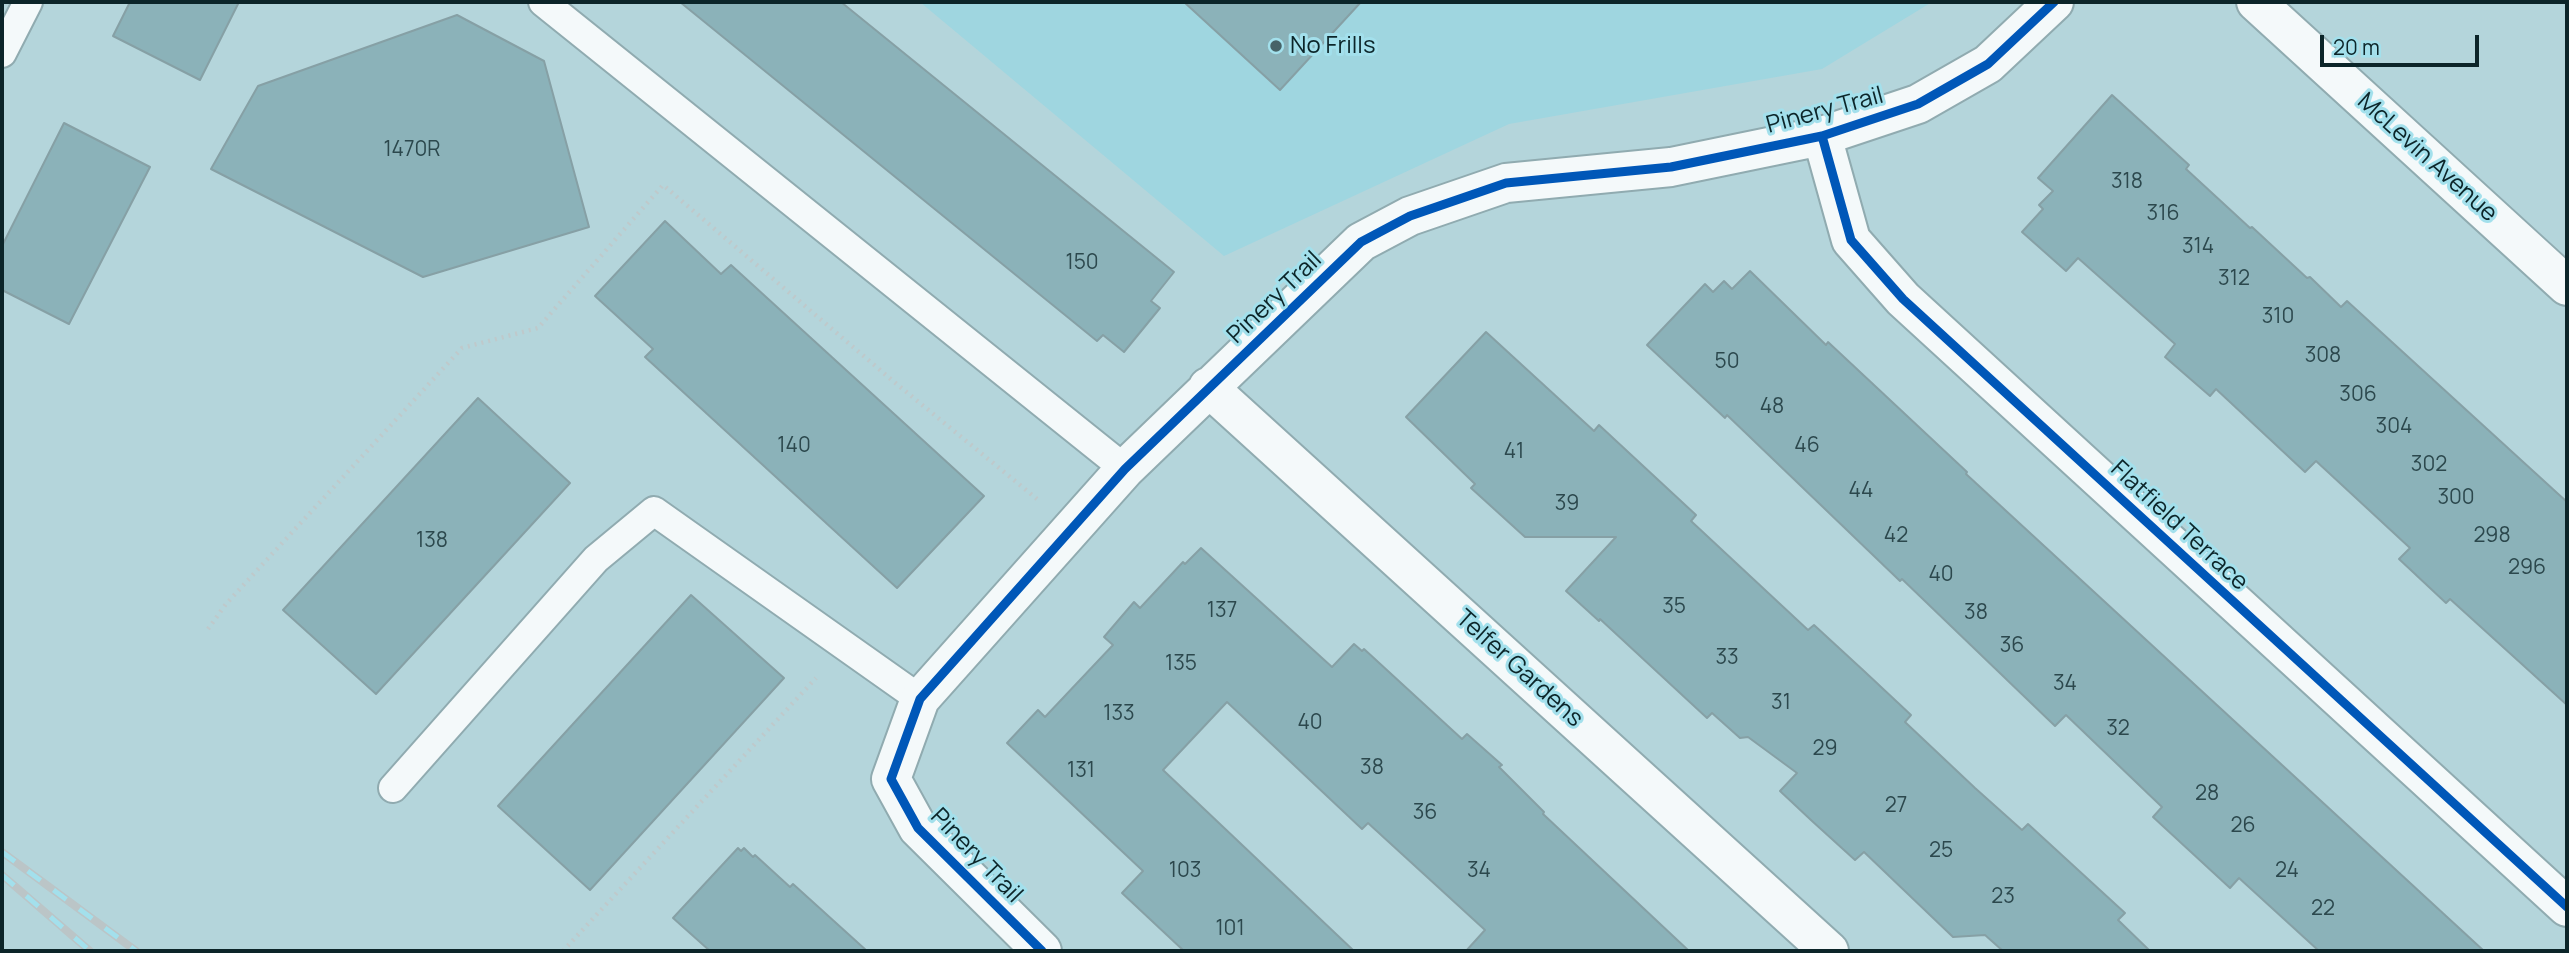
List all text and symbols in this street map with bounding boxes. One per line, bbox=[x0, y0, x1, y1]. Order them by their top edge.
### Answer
scale bar bbox=[2324, 21, 2483, 65]
place label: No Frills bbox=[1290, 32, 1376, 60]
text: 20 m bbox=[2333, 33, 2380, 61]
marker: No Frills bbox=[1268, 38, 1284, 54]
street label: Pinery Trail bbox=[1763, 82, 1887, 140]
street label: McLevin Avenue bbox=[2351, 88, 2503, 228]
house number: 1470R bbox=[383, 137, 441, 163]
house number: 318 bbox=[2111, 169, 2143, 195]
house number: 316 bbox=[2147, 201, 2179, 227]
house number: 314 bbox=[2182, 234, 2214, 260]
street label: Pinery Trail bbox=[1222, 246, 1328, 350]
house number: 150 bbox=[1065, 250, 1099, 276]
house number: 312 bbox=[2218, 266, 2250, 292]
house number: 310 bbox=[2262, 304, 2294, 330]
house number: 308 bbox=[2305, 343, 2341, 369]
house number: 50 bbox=[1715, 349, 1739, 375]
house number: 306 bbox=[2339, 382, 2377, 408]
house number: 48 bbox=[1760, 394, 1784, 420]
house number: 304 bbox=[2376, 414, 2412, 440]
house number: 140 bbox=[777, 433, 811, 459]
house number: 46 bbox=[1794, 433, 1820, 459]
house number: 41 bbox=[1504, 439, 1524, 465]
house number: 302 bbox=[2411, 452, 2447, 478]
street label: Flatfield Terrace bbox=[2104, 455, 2254, 597]
house number: 44 bbox=[1849, 478, 1873, 504]
house number: 300 bbox=[2437, 485, 2475, 511]
house number: 39 bbox=[1555, 491, 1579, 517]
house number: 42 bbox=[1884, 523, 1908, 549]
house number: 298 bbox=[2473, 523, 2511, 549]
house number: 138 bbox=[416, 528, 448, 554]
house number: 296 bbox=[2508, 555, 2546, 581]
house number: 40 bbox=[1928, 562, 1954, 588]
house number: 35 bbox=[1662, 594, 1686, 620]
house number: 137 bbox=[1207, 598, 1237, 624]
house number: 38 bbox=[1964, 600, 1988, 626]
street label: Telfer Gardens bbox=[1450, 604, 1588, 734]
house number: 36 bbox=[2000, 633, 2024, 659]
house number: 33 bbox=[1715, 645, 1739, 671]
house number: 135 bbox=[1165, 651, 1197, 677]
house number: 34 bbox=[2053, 671, 2077, 697]
house number: 31 bbox=[1771, 690, 1791, 716]
house number: 133 bbox=[1103, 701, 1135, 727]
house number: 40 bbox=[1297, 710, 1323, 736]
house number: 32 bbox=[2106, 716, 2130, 742]
house number: 29 bbox=[1812, 736, 1838, 762]
house number: 38 bbox=[1360, 755, 1384, 781]
house number: 131 bbox=[1067, 758, 1095, 784]
house number: 28 bbox=[2195, 781, 2219, 807]
house number: 27 bbox=[1885, 793, 1907, 819]
house number: 36 bbox=[1413, 800, 1437, 826]
street label: Pinery Trail bbox=[924, 803, 1028, 909]
house number: 26 bbox=[2230, 813, 2256, 839]
house number: 25 bbox=[1929, 838, 1953, 864]
house number: 103 bbox=[1169, 858, 1201, 884]
house number: 34 bbox=[1467, 858, 1491, 884]
house number: 24 bbox=[2275, 858, 2299, 884]
house number: 23 bbox=[1991, 884, 2015, 910]
house number: 22 bbox=[2311, 896, 2335, 922]
house number: 101 bbox=[1215, 916, 1245, 942]

